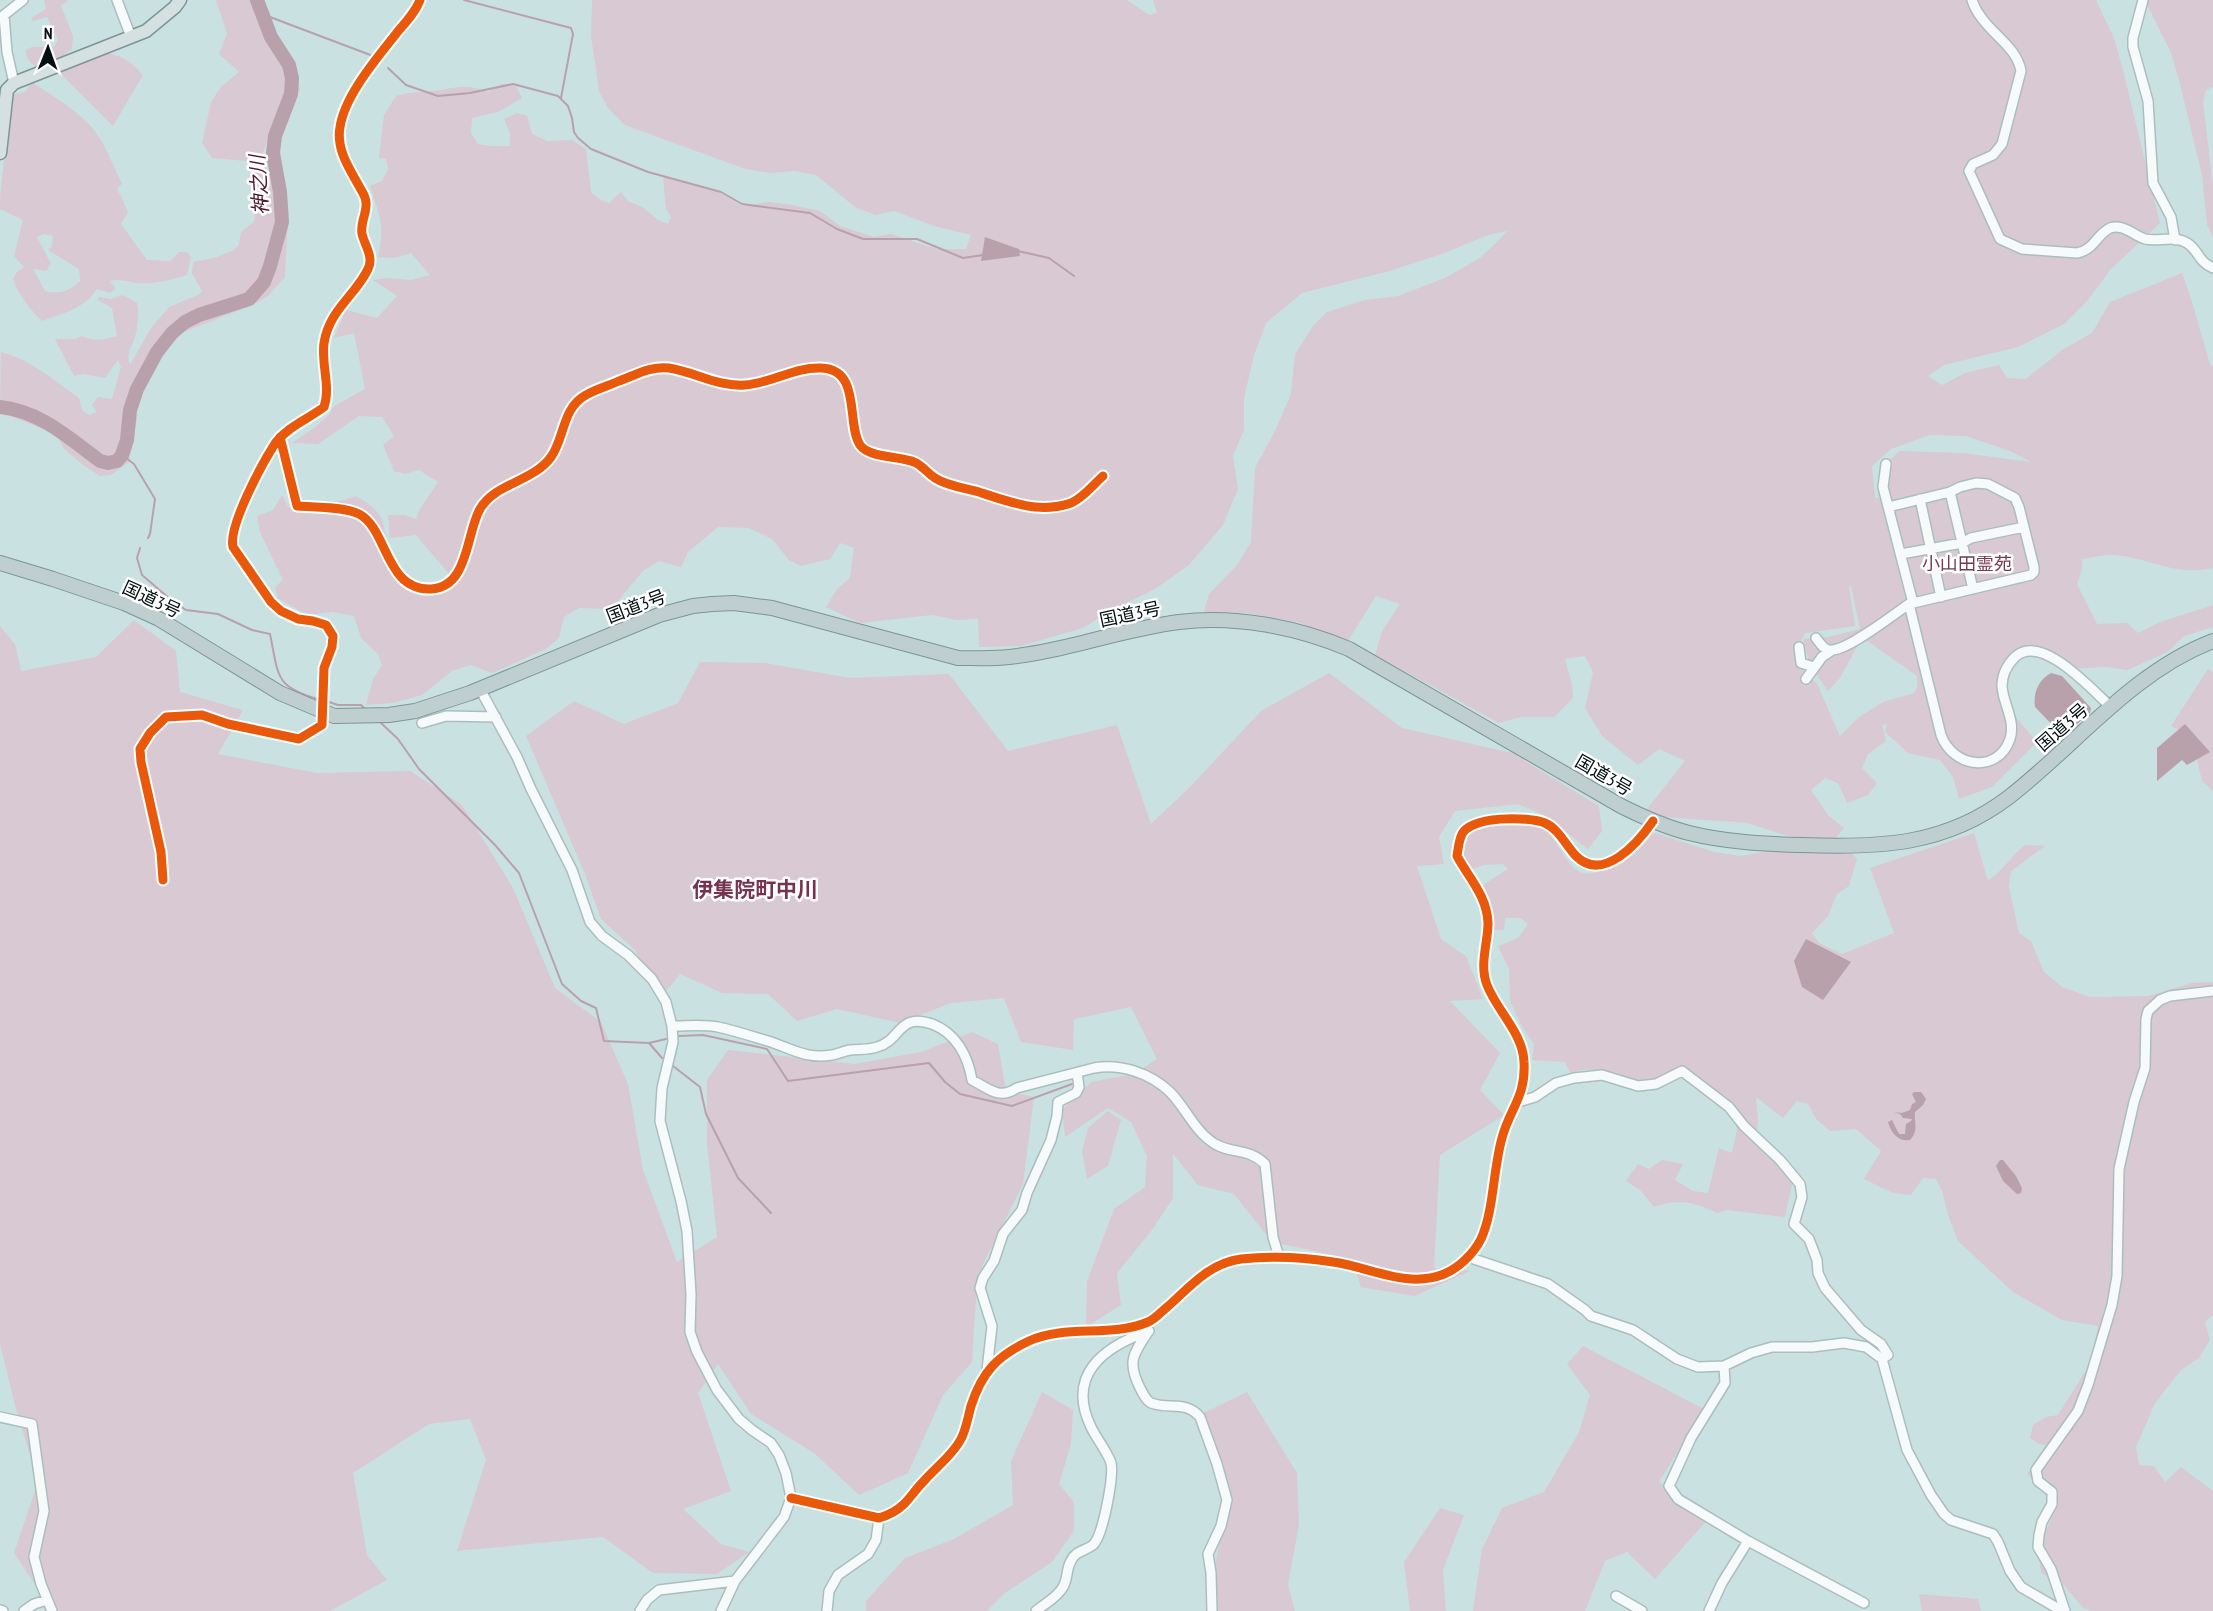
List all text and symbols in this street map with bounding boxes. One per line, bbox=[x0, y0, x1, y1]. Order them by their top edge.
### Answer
north arrow bbox=[18, 18, 78, 78]
text: N bbox=[44, 23, 53, 43]
water label: 神之川 bbox=[244, 152, 274, 216]
park label: 小山田霊苑 bbox=[1922, 552, 2012, 575]
street label: 国道3号 bbox=[119, 575, 185, 623]
street label: 国道3号 bbox=[603, 584, 669, 628]
street label: 国道3号 bbox=[1097, 596, 1163, 632]
street label: 国道3号 bbox=[2031, 698, 2093, 756]
street label: 国道3号 bbox=[1571, 750, 1637, 800]
district label: 伊集院町中川 bbox=[692, 876, 818, 903]

